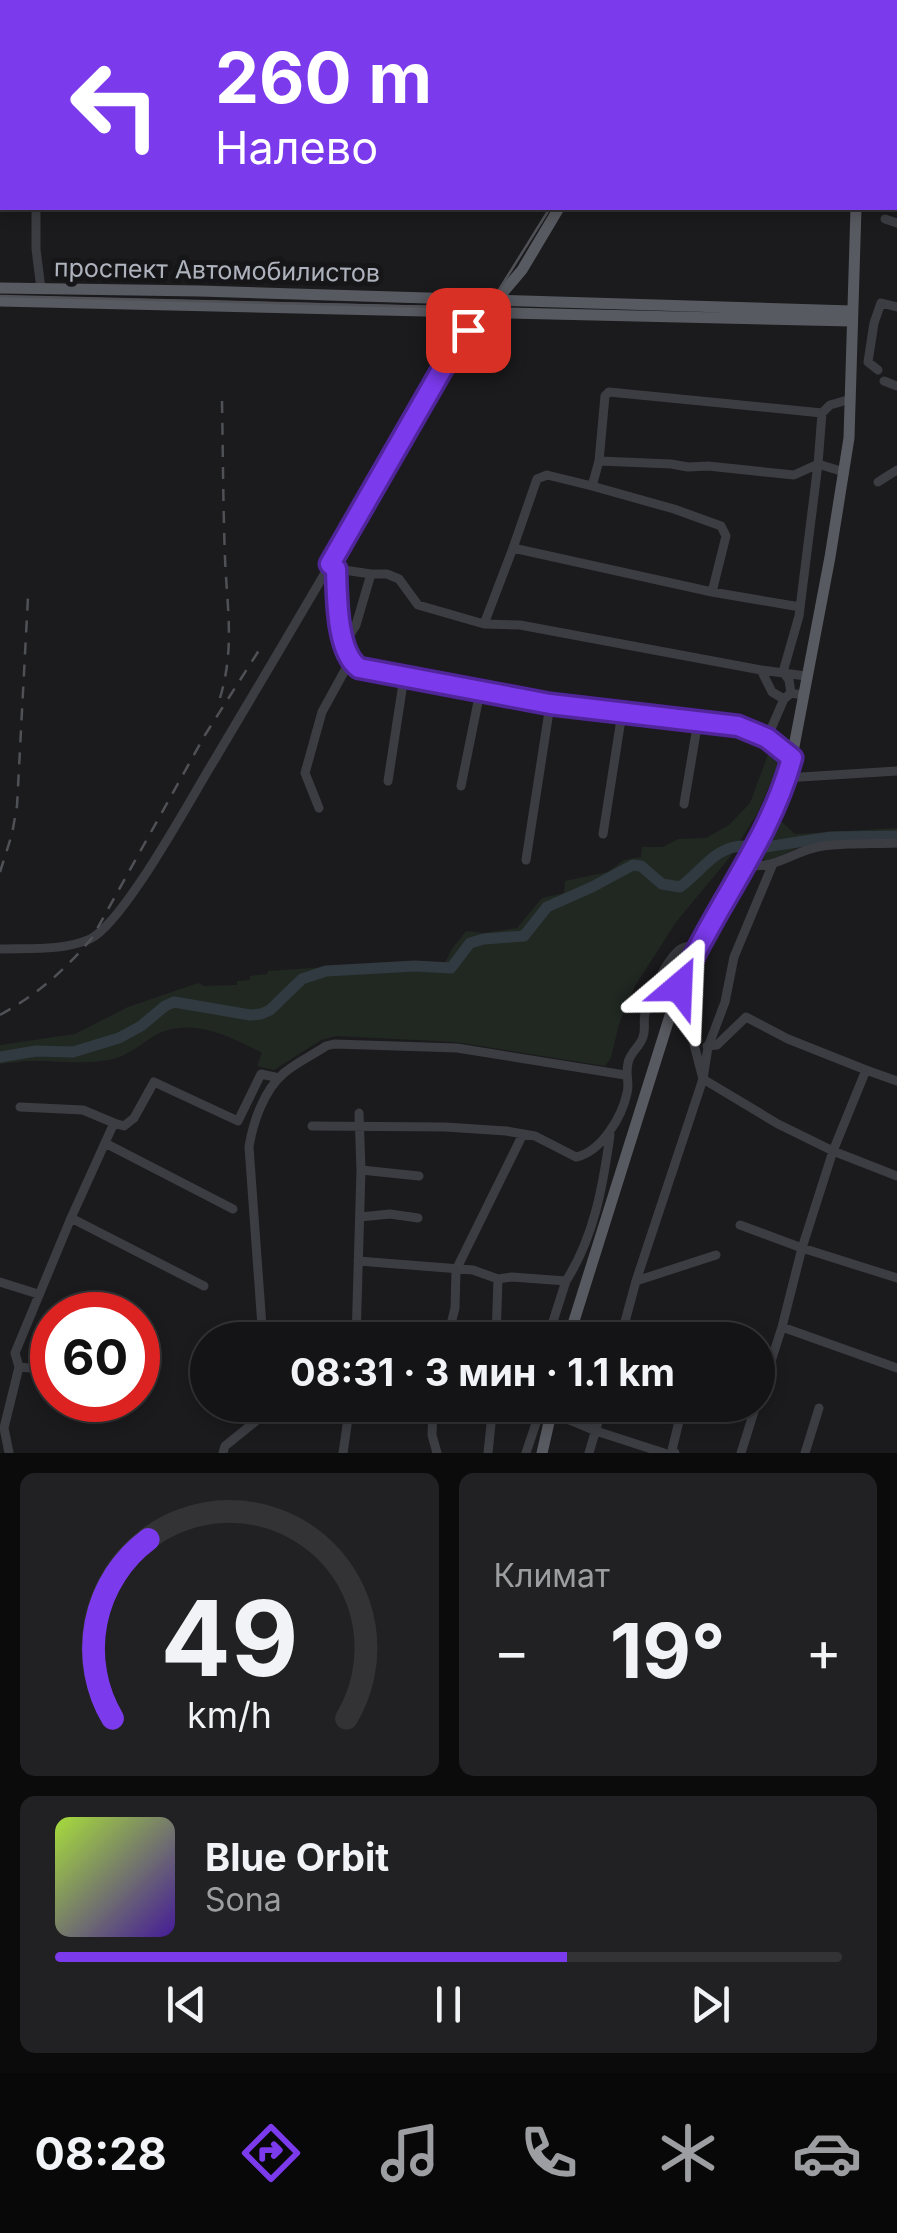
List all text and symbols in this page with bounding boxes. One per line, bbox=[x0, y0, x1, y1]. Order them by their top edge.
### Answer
text: 260 m bbox=[215, 35, 432, 120]
icon: left bbox=[50, 40, 180, 170]
text: Налево bbox=[215, 120, 378, 175]
street label: проспект Автомобилистов bbox=[54, 252, 380, 288]
pin bbox=[426, 288, 511, 373]
icon: arrive bbox=[441, 303, 496, 358]
position arrow bbox=[627, 935, 731, 1039]
speed limit sign: 60 bbox=[30, 1292, 160, 1422]
text: 08:31 · 3 мин · 1.1 km bbox=[290, 1349, 675, 1395]
text: Климат bbox=[494, 1556, 610, 1595]
text: 49 bbox=[160, 1575, 298, 1701]
text: 19° bbox=[610, 1605, 726, 1696]
text: − bbox=[494, 1618, 530, 1684]
text: + bbox=[806, 1618, 842, 1684]
text: km/h bbox=[187, 1693, 272, 1737]
text: Blue Orbit bbox=[205, 1834, 389, 1880]
text: Sona bbox=[205, 1880, 282, 1919]
icon: previous bbox=[159, 1977, 214, 2032]
icon: pause bbox=[421, 1977, 476, 2032]
icon: next bbox=[683, 1977, 738, 2032]
icon: directions bbox=[236, 2118, 306, 2188]
icon: music bbox=[375, 2118, 445, 2188]
icon: phone bbox=[514, 2118, 584, 2188]
icon: climate bbox=[653, 2118, 723, 2188]
icon: car bbox=[792, 2118, 862, 2188]
text: 08:28 bbox=[35, 2126, 167, 2181]

